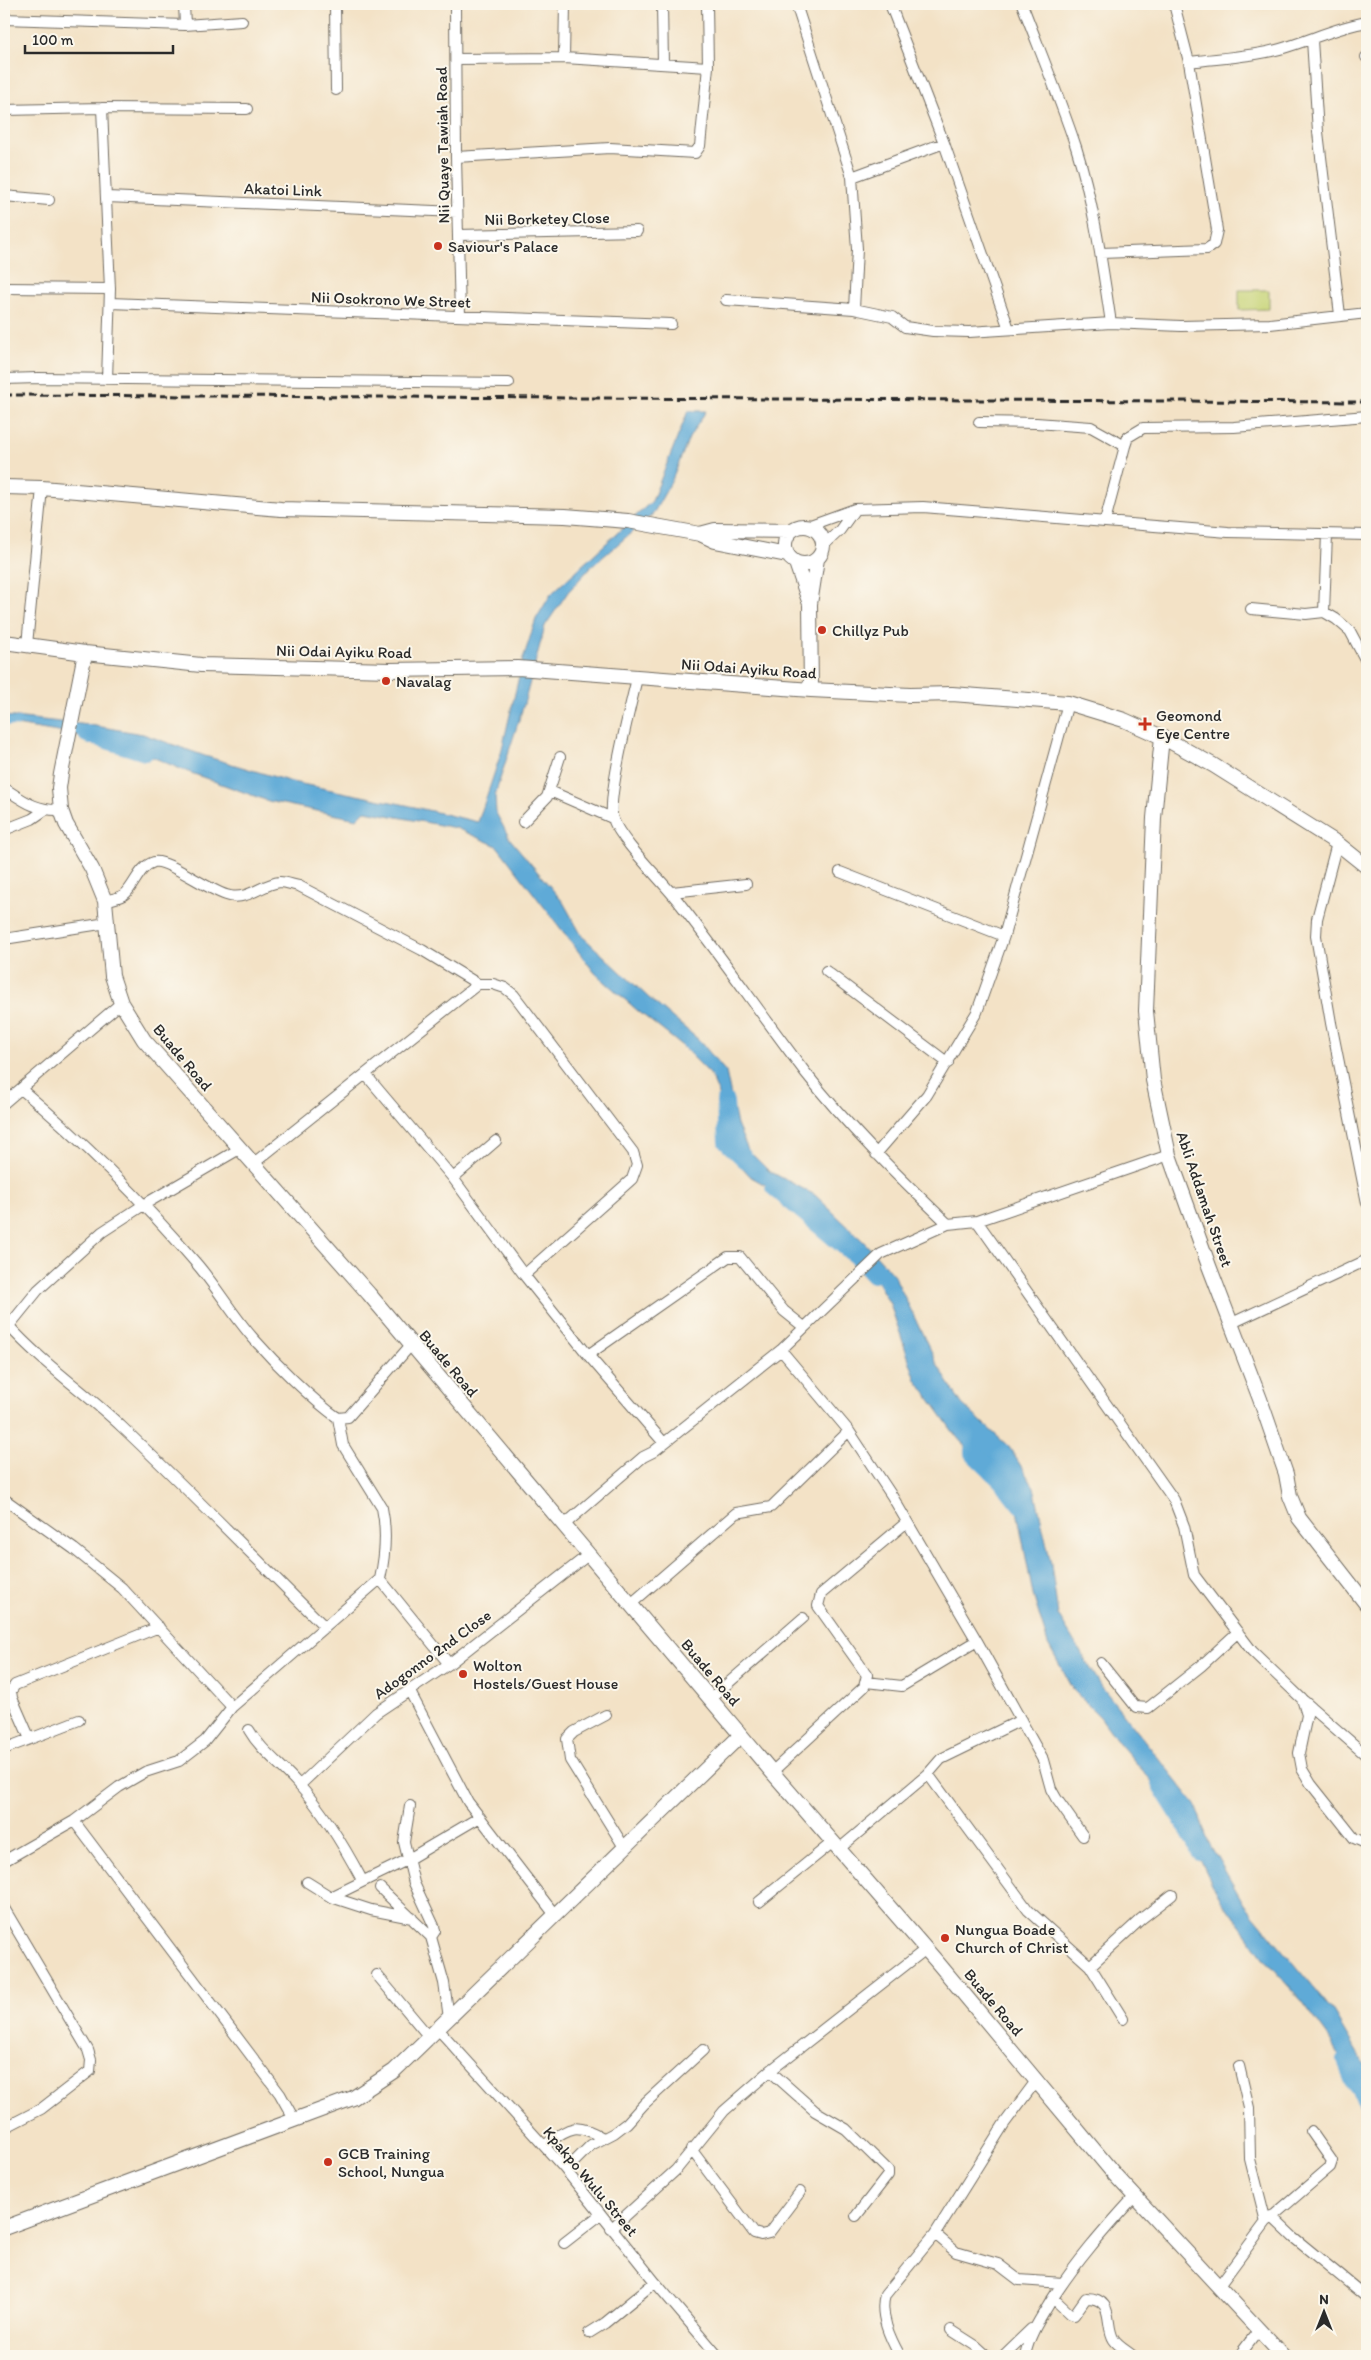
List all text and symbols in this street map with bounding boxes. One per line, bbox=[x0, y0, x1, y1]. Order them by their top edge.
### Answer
scale bar bbox=[25, 22, 172, 54]
text: 100 m bbox=[32, 31, 74, 49]
street label: Nii Quaye Tawiah Road bbox=[432, 66, 453, 224]
street label: Akatoi Link bbox=[244, 179, 323, 200]
street label: Nii Borketey Close bbox=[484, 208, 610, 229]
place label: Saviour's Palace bbox=[448, 237, 558, 256]
marker: Saviour's Palace bbox=[432, 240, 444, 252]
street label: Nii Osokrono We Street bbox=[311, 287, 471, 312]
place label: Chillyz Pub bbox=[832, 621, 909, 640]
marker: Chillyz Pub bbox=[816, 624, 828, 636]
street label: Nii Odai Ayiku Road bbox=[276, 641, 412, 662]
street label: Nii Odai Ayiku Road bbox=[680, 654, 818, 683]
place label: Navalag bbox=[396, 672, 452, 691]
marker: Navalag bbox=[380, 675, 392, 687]
place label: Geomond Eye Centre bbox=[1156, 706, 1230, 743]
marker: Geomond Eye Centre bbox=[1138, 717, 1152, 731]
street label: Buade Road bbox=[149, 1020, 216, 1095]
street label: Abli Addamah Street bbox=[1172, 1129, 1237, 1269]
street label: Buade Road bbox=[415, 1326, 482, 1401]
street label: Adogonno 2nd Close bbox=[370, 1605, 495, 1703]
street label: Buade Road bbox=[677, 1635, 744, 1710]
place label: Wolton Hostels/Guest House bbox=[473, 1656, 618, 1693]
marker: Wolton Hostels/Guest House bbox=[457, 1668, 469, 1680]
place label: Nungua Boade Church of Christ bbox=[955, 1920, 1069, 1957]
marker: Nungua Boade Church of Christ bbox=[939, 1932, 951, 1944]
street label: Buade Road bbox=[960, 1965, 1027, 2040]
street label: Kpakpo Wulu Street bbox=[539, 2123, 642, 2240]
place label: GCB Training School, Nungua bbox=[338, 2144, 445, 2181]
marker: GCB Training School, Nungua bbox=[322, 2156, 334, 2168]
north arrow bbox=[1298, 2288, 1348, 2338]
text: N bbox=[1319, 2291, 1329, 2308]

